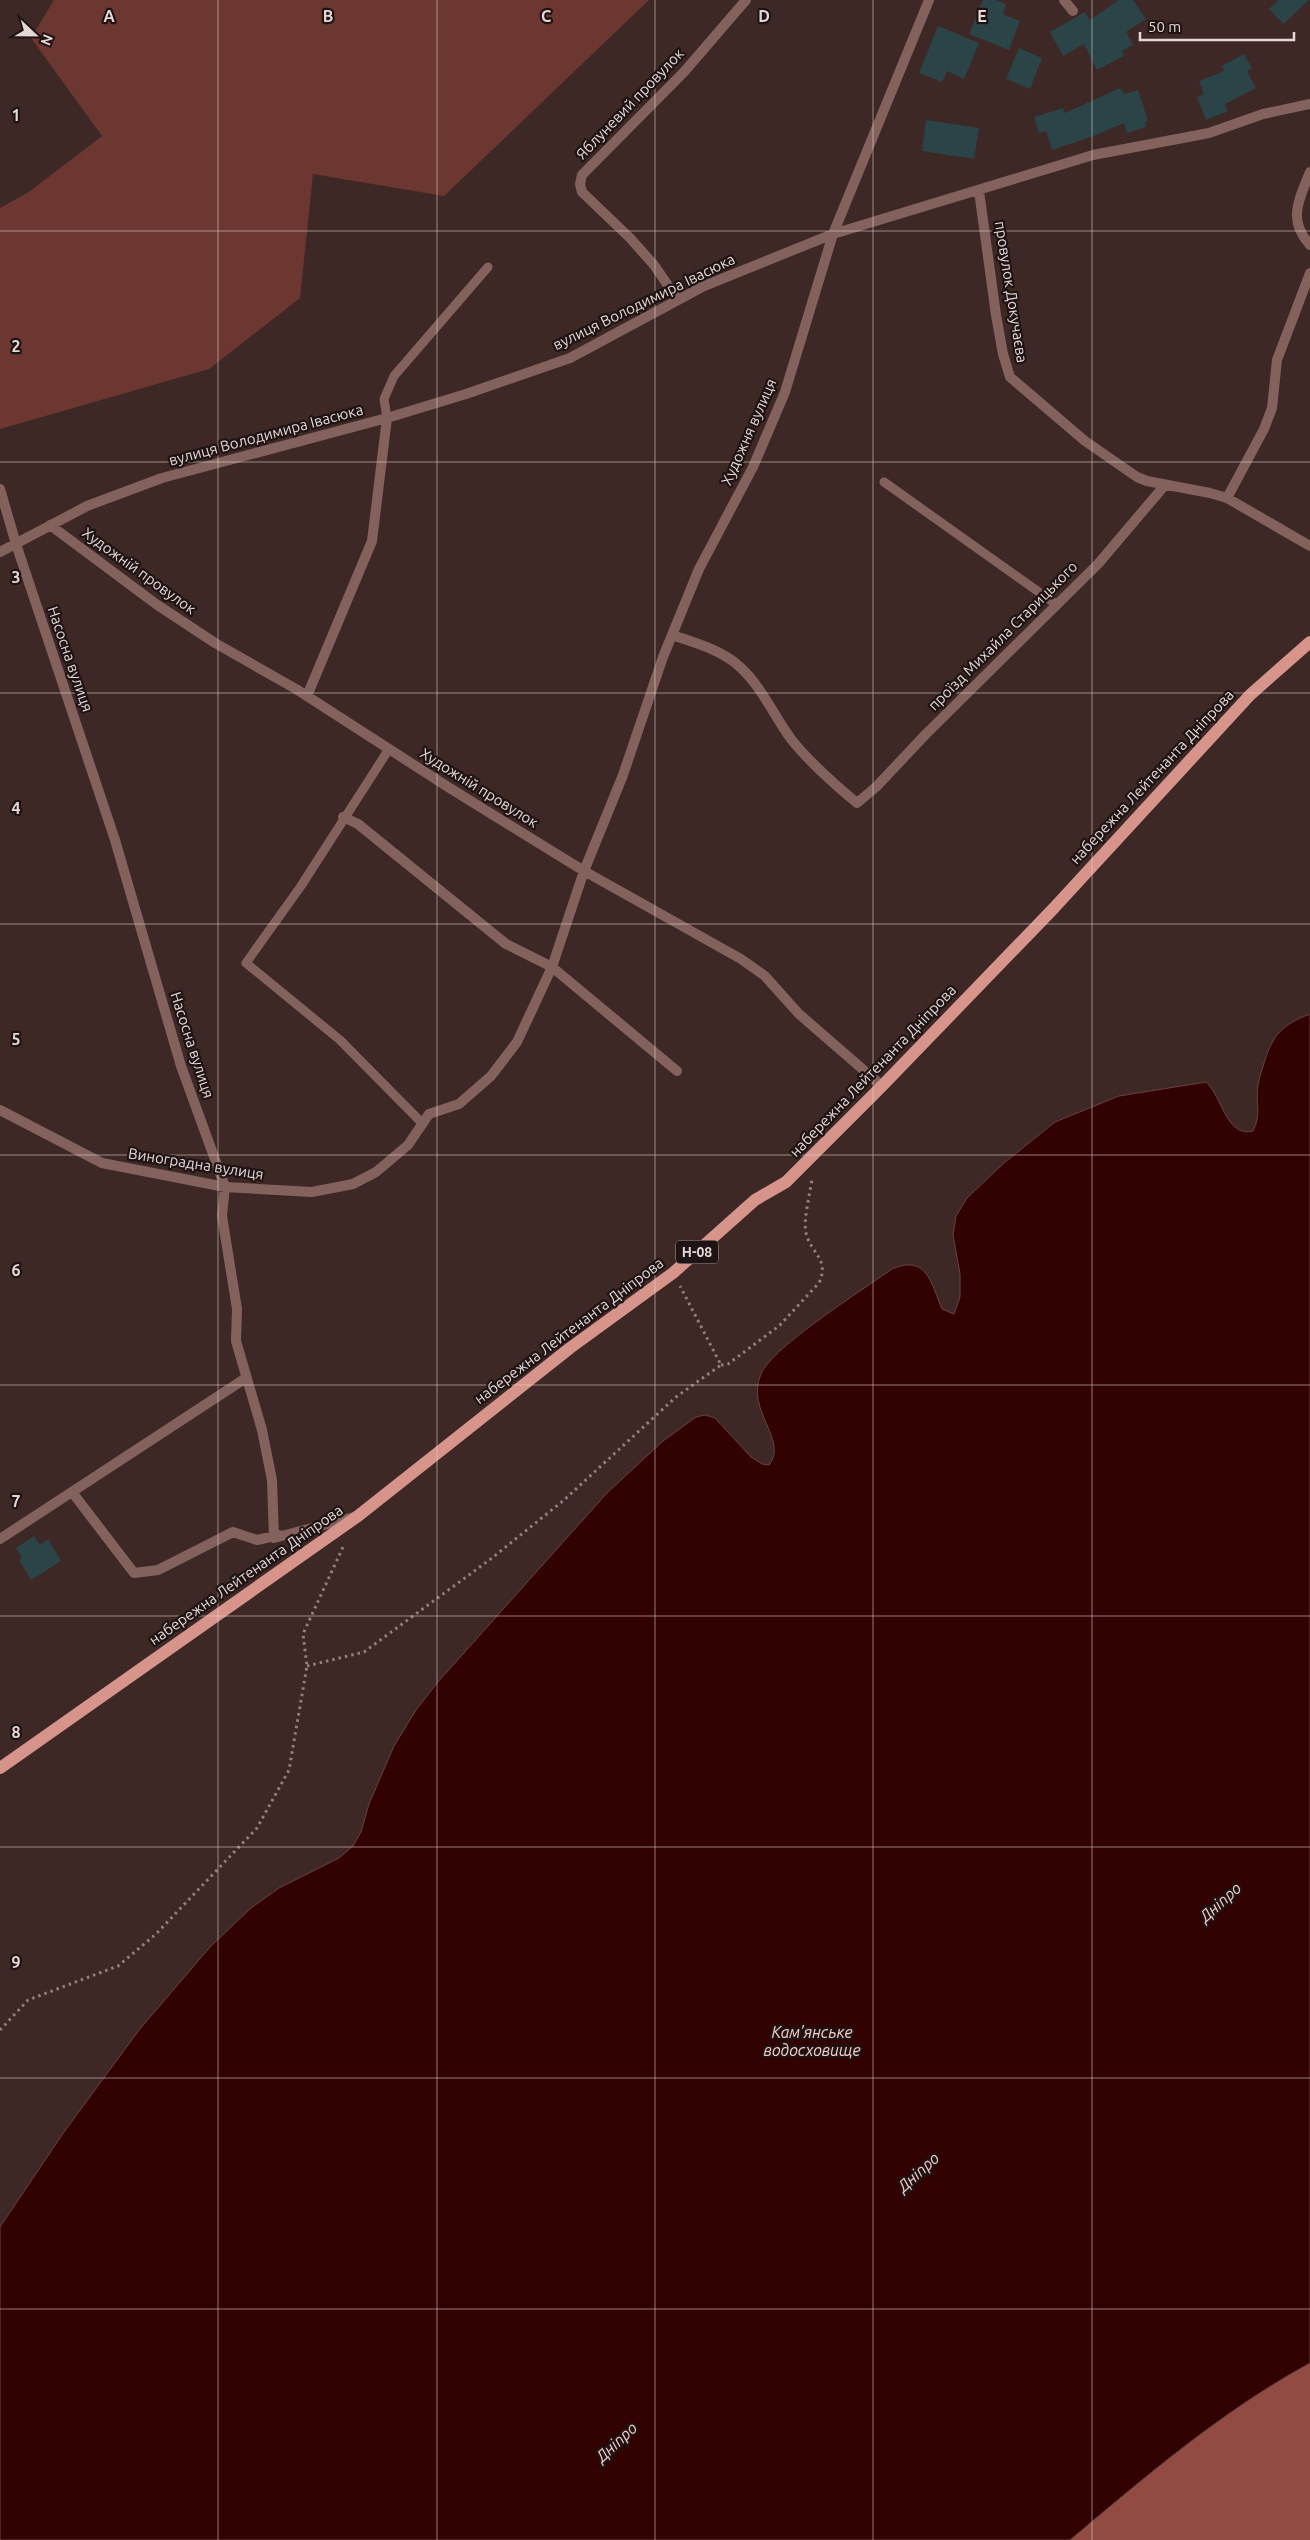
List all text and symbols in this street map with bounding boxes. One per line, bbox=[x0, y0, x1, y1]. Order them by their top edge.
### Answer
text: A bbox=[103, 7, 115, 25]
text: B bbox=[323, 7, 333, 25]
text: C bbox=[541, 7, 551, 25]
text: D bbox=[758, 7, 770, 25]
text: E bbox=[977, 7, 987, 25]
north arrow bbox=[10, 10, 60, 60]
scale bar bbox=[1140, 10, 1294, 42]
text: 50 m bbox=[1148, 18, 1181, 35]
text: N bbox=[38, 32, 56, 48]
street label: Яблуневий провулок bbox=[572, 45, 687, 163]
text: 1 bbox=[11, 106, 21, 124]
street label: провулок Докучаєва bbox=[992, 220, 1031, 364]
street label: вулиця Володимира Івасюка bbox=[550, 250, 738, 353]
text: 2 bbox=[11, 337, 21, 355]
street label: Художня вулиця bbox=[717, 376, 780, 488]
street label: вулиця Володимира Івасюка bbox=[167, 400, 365, 469]
street label: Художній провулок bbox=[79, 524, 200, 618]
street label: проїзд Михайла Старицького bbox=[925, 558, 1081, 714]
text: 3 bbox=[11, 568, 21, 586]
street label: Насосна вулиця bbox=[44, 604, 96, 714]
street label: набережна Лейтенанта Дніпрова bbox=[1066, 686, 1237, 867]
street label: Художній провулок bbox=[417, 744, 542, 831]
text: 4 bbox=[11, 799, 21, 817]
street label: набережна Лейтенанта Дніпрова bbox=[786, 981, 959, 1160]
street label: Насосна вулиця bbox=[167, 990, 218, 1100]
text: 5 bbox=[11, 1030, 21, 1048]
street label: Виноградна вулиця bbox=[127, 1144, 265, 1183]
road number: Н-08 bbox=[676, 1240, 718, 1264]
street label: набережна Лейтенанта Дніпрова bbox=[471, 1254, 667, 1407]
text: 6 bbox=[11, 1261, 21, 1279]
text: 7 bbox=[11, 1492, 21, 1510]
street label: набережна Лейтенанта Дніпрова bbox=[146, 1501, 346, 1648]
text: 8 bbox=[11, 1723, 21, 1741]
water label: Дніпро bbox=[1194, 1878, 1245, 1927]
text: 9 bbox=[11, 1953, 21, 1971]
water label: Кам'янське водосховище bbox=[763, 2023, 861, 2059]
water label: Дніпро bbox=[892, 2148, 943, 2197]
water label: Дніпро bbox=[590, 2418, 641, 2467]

